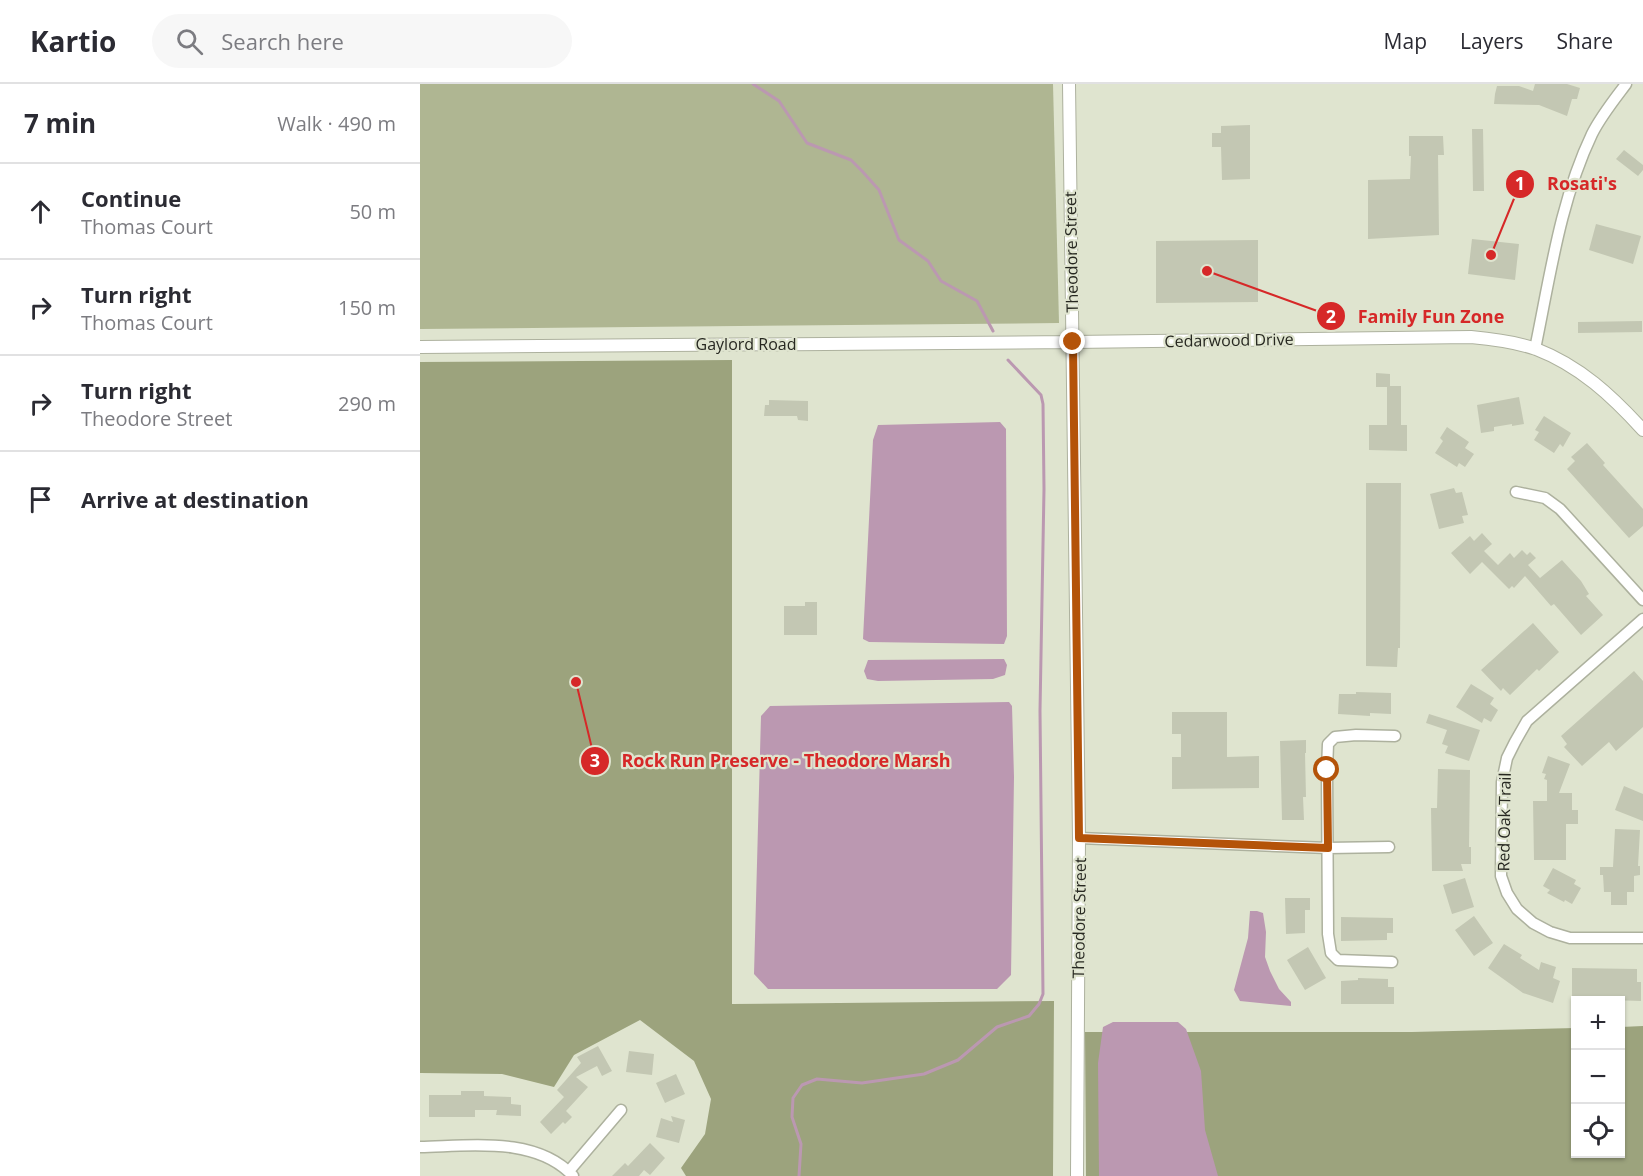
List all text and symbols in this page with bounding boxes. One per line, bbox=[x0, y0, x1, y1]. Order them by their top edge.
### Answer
search box bbox=[152, 14, 572, 68]
text: Kartio bbox=[30, 22, 116, 60]
icon: search bbox=[173, 25, 206, 58]
text: Search here bbox=[221, 26, 344, 56]
text: Map bbox=[1384, 27, 1427, 55]
text: Layers bbox=[1460, 27, 1524, 55]
text: Share bbox=[1557, 27, 1613, 55]
text: 7 min bbox=[24, 105, 96, 141]
text: Walk · 490 m bbox=[277, 110, 396, 137]
callout: Rosati's bbox=[1505, 166, 1629, 202]
text: 1 bbox=[1515, 171, 1525, 195]
text: Rosati's bbox=[1547, 171, 1617, 195]
text: Continue bbox=[81, 183, 181, 213]
street label: Theodore Street bbox=[1059, 191, 1083, 313]
icon: ahead bbox=[24, 195, 57, 228]
text: 50 m bbox=[349, 198, 396, 225]
text: Thomas Court bbox=[81, 213, 213, 240]
text: Turn right bbox=[81, 279, 192, 309]
icon: right bbox=[24, 291, 57, 324]
text: 150 m bbox=[338, 294, 396, 321]
callout: Family Fun Zone bbox=[1316, 298, 1517, 334]
text: 2 bbox=[1326, 304, 1336, 328]
text: Family Fun Zone bbox=[1358, 304, 1504, 328]
text: Thomas Court bbox=[81, 309, 213, 336]
route end bbox=[1059, 328, 1085, 354]
street label: Cedarwood Drive bbox=[1164, 328, 1294, 352]
street label: Gaylord Road bbox=[696, 333, 796, 355]
text: Turn right bbox=[81, 375, 192, 405]
icon: right bbox=[24, 387, 57, 420]
text: 290 m bbox=[338, 390, 396, 417]
text: Theodore Street bbox=[81, 405, 232, 432]
icon: arrive bbox=[24, 483, 57, 516]
text: Arrive at destination bbox=[81, 484, 309, 514]
callout: Rock Run Preserve - Theodore Marsh bbox=[580, 743, 963, 779]
text: 3 bbox=[590, 748, 600, 772]
text: Rock Run Preserve - Theodore Marsh bbox=[621, 748, 951, 772]
route start bbox=[1313, 756, 1339, 782]
street label: Red Oak Trail bbox=[1492, 772, 1516, 872]
street label: Theodore Street bbox=[1067, 857, 1091, 979]
map controls bbox=[1571, 996, 1625, 1158]
button: + bbox=[1571, 996, 1625, 1050]
button: − bbox=[1571, 1050, 1625, 1104]
button: locate bbox=[1571, 1104, 1625, 1158]

